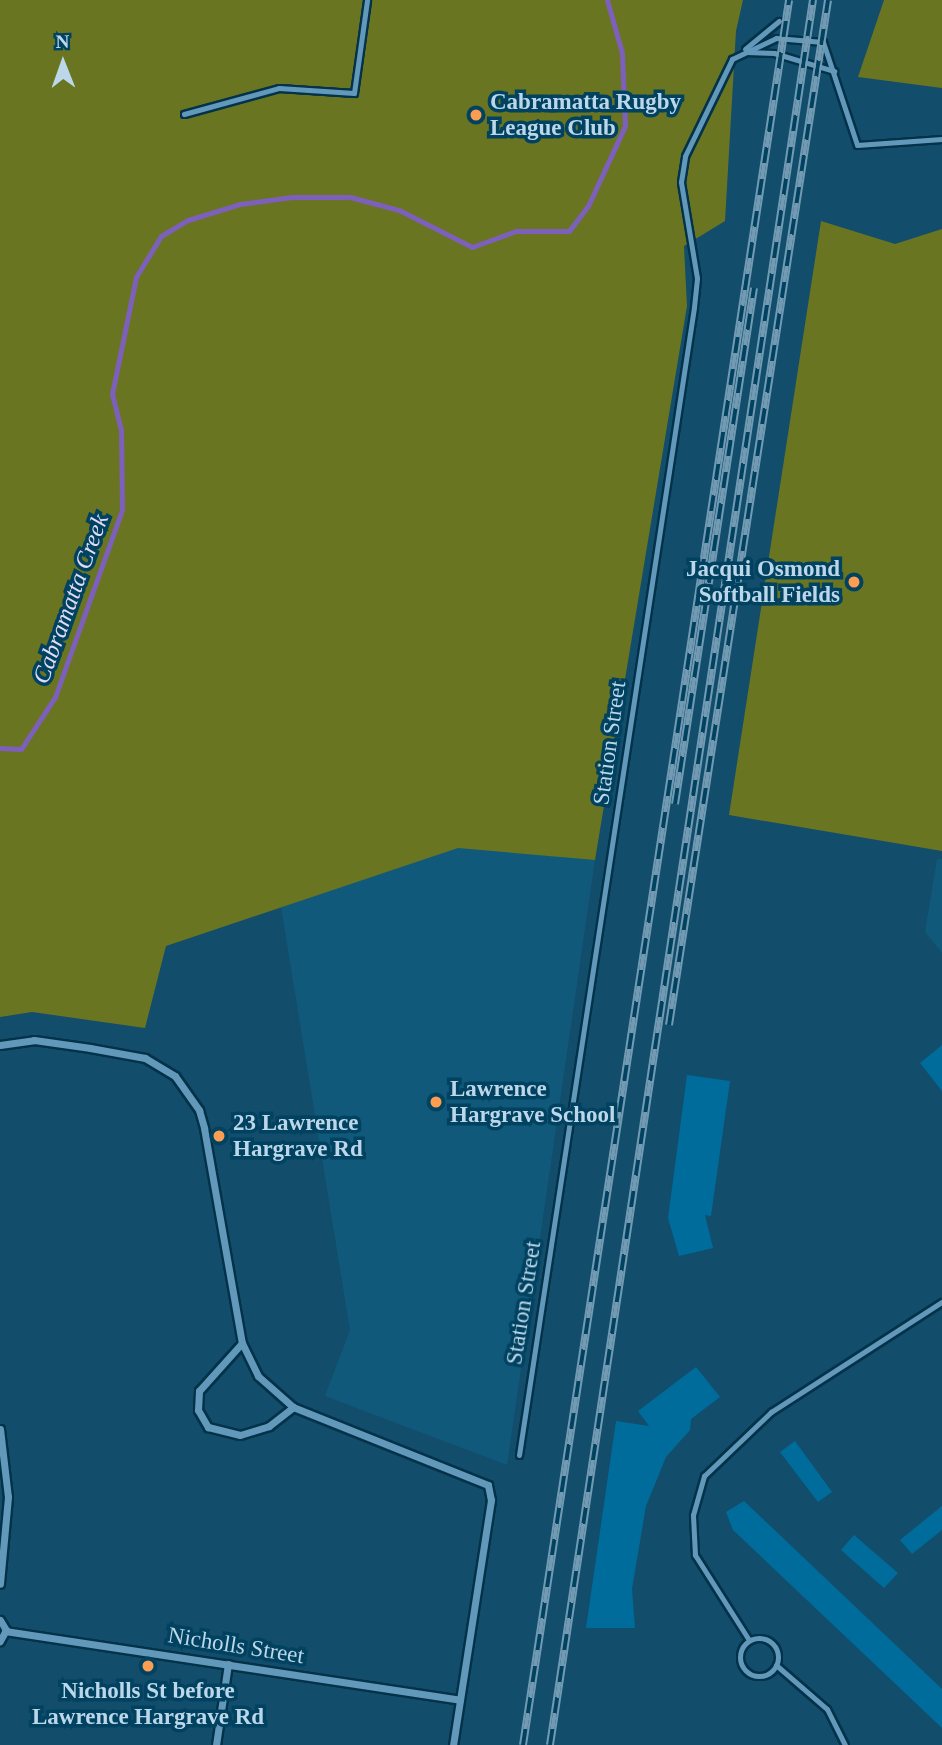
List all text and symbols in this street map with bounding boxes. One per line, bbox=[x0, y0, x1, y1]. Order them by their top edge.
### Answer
north arrow bbox=[28, 28, 98, 98]
text: N bbox=[56, 31, 70, 52]
place label: Cabramatta Rugby League Club bbox=[490, 88, 681, 142]
marker: Cabramatta Rugby League Club bbox=[468, 107, 484, 123]
water label: Cabramatta Creek bbox=[27, 510, 115, 688]
place label: Jacqui Osmond Softball Fields bbox=[686, 555, 840, 609]
marker: Jacqui Osmond Softball Fields bbox=[846, 574, 862, 590]
street label: Station Street bbox=[588, 679, 632, 807]
place label: Lawrence Hargrave School bbox=[450, 1075, 615, 1129]
marker: Lawrence Hargrave School bbox=[428, 1094, 444, 1110]
place label: 23 Lawrence Hargrave Rd bbox=[233, 1109, 363, 1163]
marker: 23 Lawrence Hargrave Rd bbox=[211, 1128, 227, 1144]
street label: Station Street bbox=[501, 1239, 547, 1367]
street label: Nicholls Street bbox=[166, 1622, 306, 1670]
marker: Nicholls St before Lawrence Hargrave Rd bbox=[140, 1658, 156, 1674]
place label: Nicholls St before Lawrence Hargrave Rd bbox=[32, 1677, 264, 1731]

